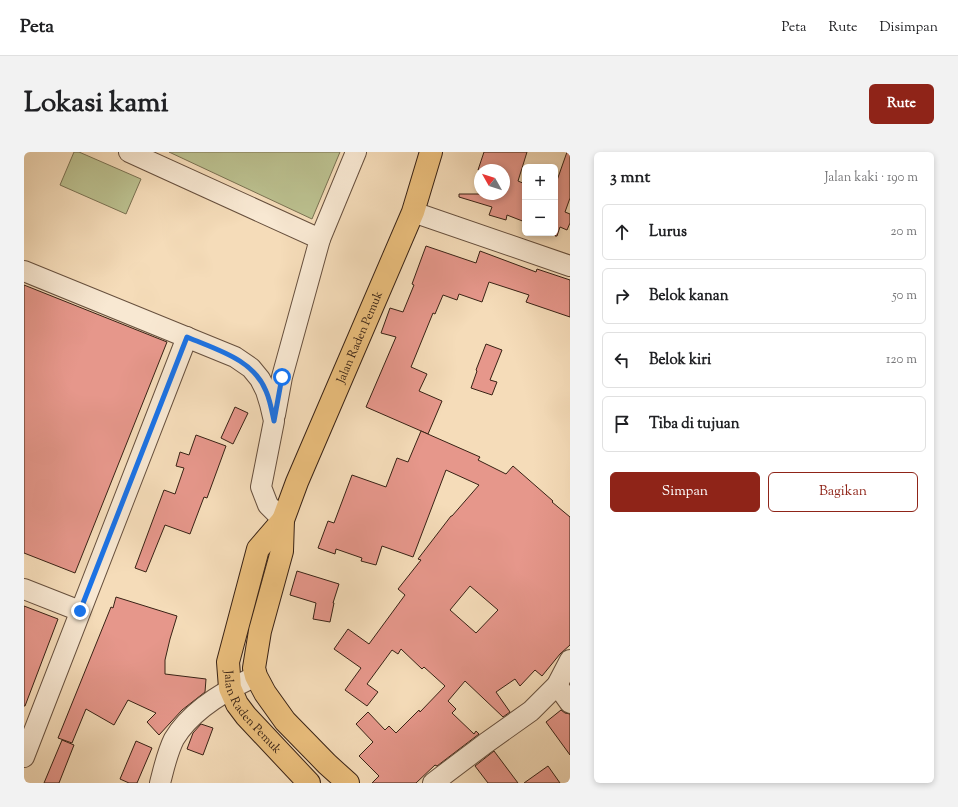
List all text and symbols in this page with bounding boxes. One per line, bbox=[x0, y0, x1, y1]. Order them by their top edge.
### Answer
text: Peta bbox=[20, 14, 54, 41]
text: Peta bbox=[781, 18, 806, 38]
text: Rute bbox=[828, 18, 858, 38]
text: Disimpan bbox=[880, 18, 938, 38]
text: Lokasi kami bbox=[24, 84, 168, 124]
button: Rute bbox=[869, 84, 934, 124]
north arrow bbox=[474, 164, 510, 200]
map controls bbox=[522, 164, 558, 236]
button: + bbox=[522, 164, 558, 200]
text: 3 mnt bbox=[610, 166, 650, 190]
text: Jalan kaki · 190 m bbox=[824, 169, 918, 187]
button: − bbox=[522, 200, 558, 236]
icon: ahead bbox=[611, 221, 633, 243]
text: Lurus bbox=[649, 222, 687, 243]
text: 20 m bbox=[891, 223, 917, 241]
icon: right bbox=[611, 285, 633, 307]
text: Belok kanan bbox=[649, 286, 729, 307]
text: 50 m bbox=[892, 287, 917, 305]
street label: Jalan Raden Pemuk bbox=[332, 288, 388, 387]
icon: left bbox=[611, 349, 633, 371]
text: Belok kiri bbox=[649, 350, 711, 371]
text: 120 m bbox=[886, 351, 917, 369]
route start bbox=[273, 368, 291, 386]
icon: arrive bbox=[611, 413, 633, 435]
text: Tiba di tujuan bbox=[649, 414, 740, 435]
button: Simpan bbox=[610, 472, 760, 512]
button: Bagikan bbox=[768, 472, 918, 512]
route end bbox=[71, 602, 89, 620]
street label: Jalan Raden Pemuk bbox=[219, 669, 285, 759]

